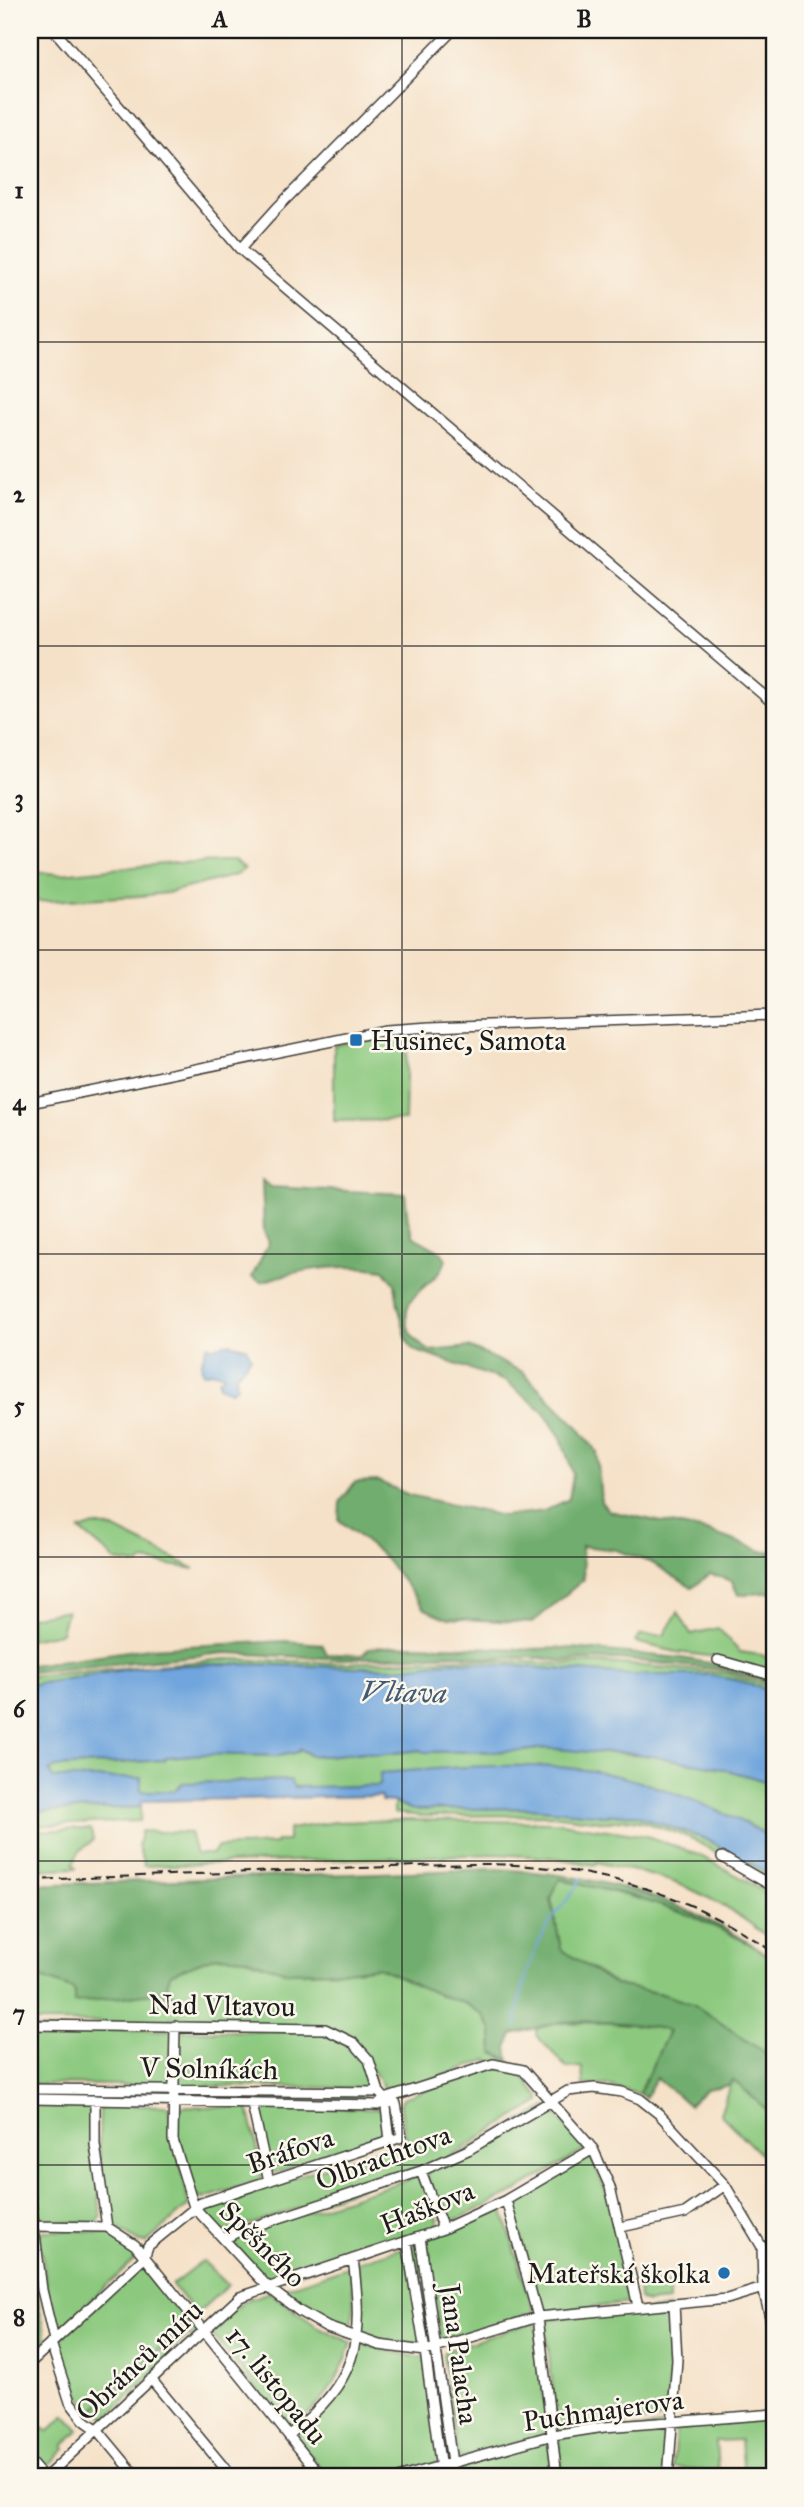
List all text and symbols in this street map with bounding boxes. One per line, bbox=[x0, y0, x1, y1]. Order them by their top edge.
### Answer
text: A bbox=[210, 5, 228, 33]
text: B bbox=[576, 5, 592, 33]
text: 1 bbox=[14, 176, 24, 204]
text: 2 bbox=[13, 480, 25, 508]
text: 3 bbox=[14, 784, 24, 813]
place label: Husinec, Samota bbox=[370, 1023, 566, 1058]
marker: Husinec, Samota bbox=[348, 1032, 364, 1048]
text: 4 bbox=[13, 1088, 27, 1116]
text: 5 bbox=[14, 1391, 25, 1419]
water label: Vltava bbox=[360, 1673, 448, 1711]
text: 6 bbox=[13, 1695, 26, 1723]
street label: Nad Vltavou bbox=[148, 1987, 296, 2024]
text: 7 bbox=[13, 1999, 25, 2027]
street label: V Solníkách bbox=[138, 2050, 279, 2087]
street label: Olbrachtova bbox=[311, 2117, 456, 2198]
street label: Bráfova bbox=[242, 2119, 338, 2182]
street label: Haškova bbox=[375, 2173, 479, 2242]
street label: Spěšného bbox=[212, 2194, 313, 2295]
place label: Mateřská školka bbox=[527, 2256, 710, 2291]
marker: Mateřská školka bbox=[716, 2265, 732, 2281]
street label: Jana Palacha bbox=[432, 2279, 487, 2427]
street label: Obránců míru bbox=[68, 2292, 211, 2428]
text: 8 bbox=[13, 2303, 25, 2331]
street label: 17. listopadu bbox=[218, 2319, 335, 2452]
street label: Puchmajerova bbox=[521, 2382, 686, 2439]

